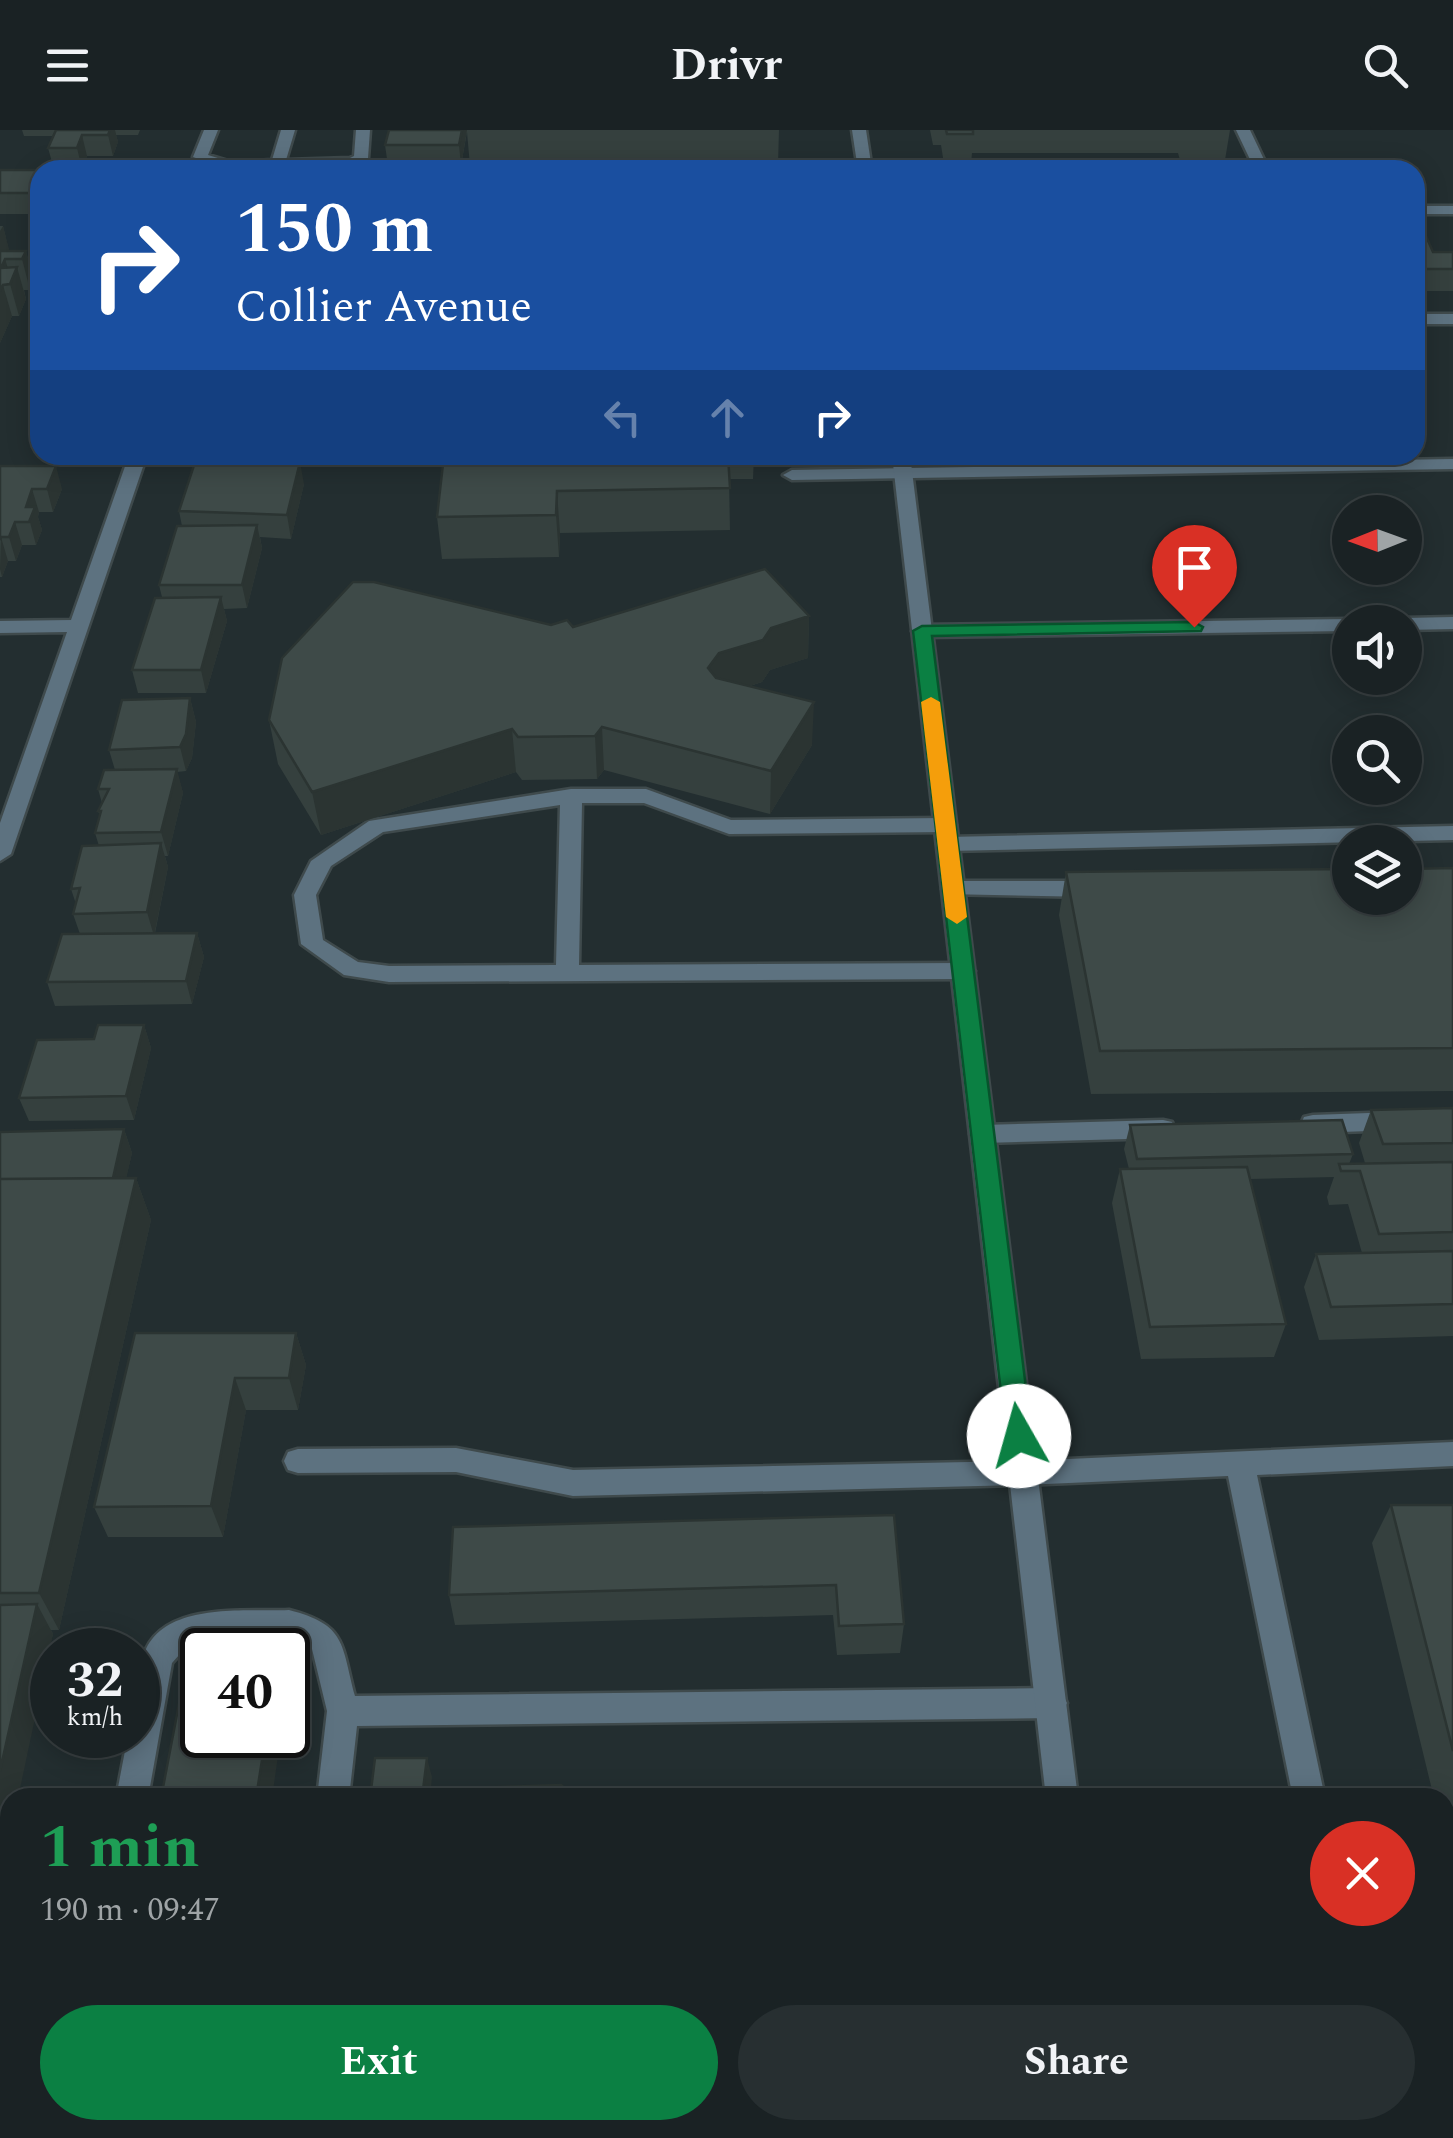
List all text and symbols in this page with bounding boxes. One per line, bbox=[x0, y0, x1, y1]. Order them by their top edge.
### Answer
text: Drivr bbox=[671, 31, 782, 100]
icon: menu bbox=[40, 38, 95, 93]
icon: search bbox=[1358, 38, 1413, 93]
text: 150 m bbox=[235, 177, 433, 283]
icon: right bbox=[70, 200, 200, 330]
text: Collier Avenue bbox=[235, 273, 532, 342]
icon: left bbox=[595, 390, 650, 445]
icon: ahead bbox=[700, 390, 755, 445]
icon: right bbox=[805, 390, 860, 445]
north arrow bbox=[1332, 495, 1422, 585]
map controls bbox=[1332, 495, 1422, 915]
pin bbox=[1152, 525, 1237, 628]
icon: arrive bbox=[1167, 540, 1222, 595]
button: sound bbox=[1332, 605, 1422, 695]
button: search bbox=[1332, 715, 1422, 805]
button: layers bbox=[1332, 825, 1422, 915]
position arrow bbox=[967, 1384, 1071, 1488]
speed limit sign: 40 bbox=[180, 1628, 310, 1758]
text: 32 bbox=[67, 1643, 123, 1719]
text: km/h bbox=[67, 1699, 123, 1737]
text: 1 min bbox=[40, 1802, 200, 1894]
button: close bbox=[1310, 1821, 1415, 1926]
text: 190 m · 09:47 bbox=[40, 1886, 220, 1935]
button: Exit bbox=[40, 2005, 718, 2120]
button: Share bbox=[738, 2005, 1415, 2120]

